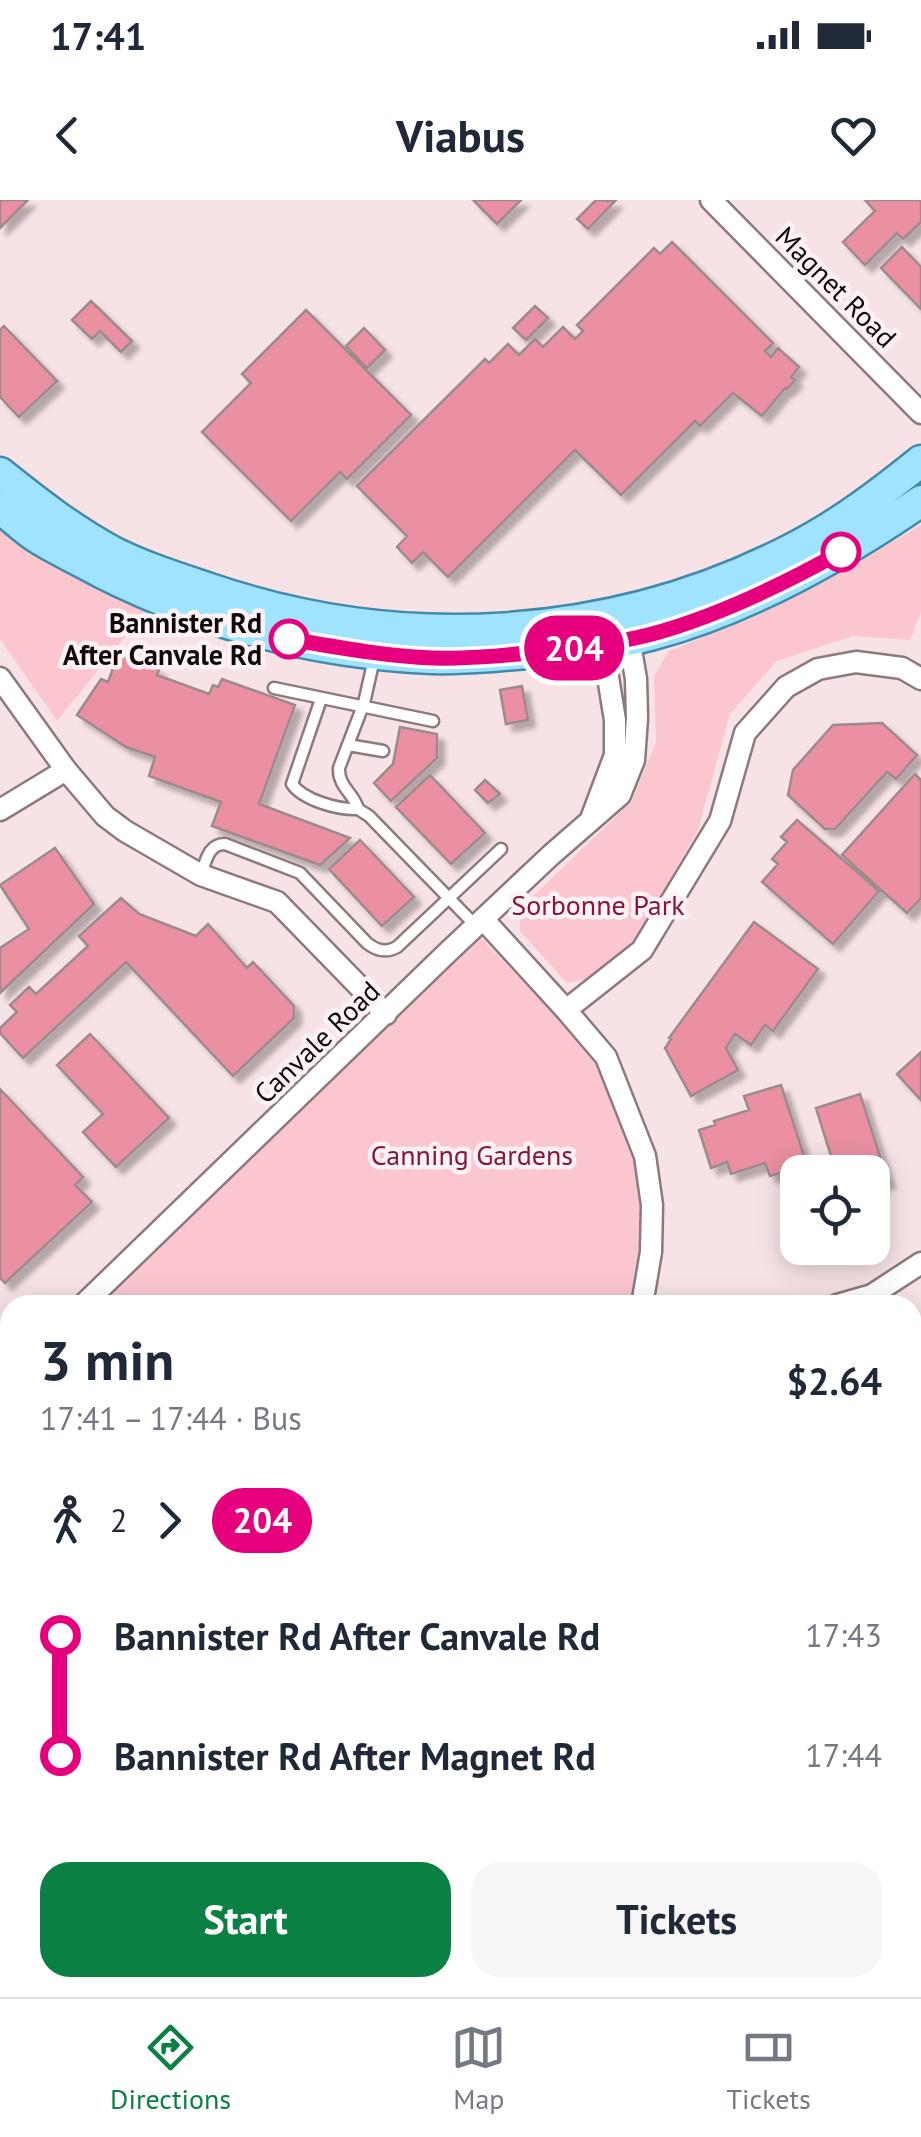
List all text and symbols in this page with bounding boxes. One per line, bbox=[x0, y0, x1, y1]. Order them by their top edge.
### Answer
text: 17:41 bbox=[50, 11, 146, 60]
text: Viabus bbox=[396, 106, 525, 164]
icon: back bbox=[40, 108, 95, 163]
icon: heart bbox=[826, 108, 881, 163]
street label: Magnet Road bbox=[768, 218, 905, 355]
unlabelled marker bbox=[822, 533, 860, 571]
place label: Bannister Rd After Canvale Rd bbox=[63, 604, 262, 673]
line badge: 204 bbox=[516, 616, 632, 680]
marker: Bannister Rd After Canvale Rd bbox=[270, 620, 308, 658]
text: 204 bbox=[544, 625, 604, 671]
park label: Sorbonne Park bbox=[511, 886, 685, 923]
street label: Canvale Road bbox=[246, 972, 388, 1111]
park label: Canning Gardens bbox=[371, 1136, 573, 1173]
map controls bbox=[780, 1155, 890, 1265]
button: locate bbox=[780, 1155, 890, 1265]
text: 3 min bbox=[40, 1324, 174, 1395]
text: $2.64 bbox=[786, 1356, 882, 1405]
text: 17:41 – 17:44 · Bus bbox=[40, 1397, 302, 1439]
icon: walk bbox=[40, 1493, 95, 1548]
icon: forward bbox=[142, 1493, 197, 1548]
text: 204 bbox=[232, 1497, 292, 1543]
text: 2 bbox=[110, 1499, 127, 1541]
text: Bannister Rd After Canvale Rd bbox=[114, 1611, 600, 1660]
text: 17:43 bbox=[805, 1614, 882, 1656]
text: Bannister Rd After Magnet Rd bbox=[114, 1731, 596, 1780]
text: 17:44 bbox=[805, 1734, 882, 1776]
button: Start bbox=[40, 1862, 451, 1977]
button: Tickets bbox=[471, 1862, 882, 1977]
tab: Directions bbox=[110, 2020, 231, 2117]
tab: Map bbox=[451, 2020, 506, 2117]
tab: Tickets bbox=[727, 2020, 811, 2117]

